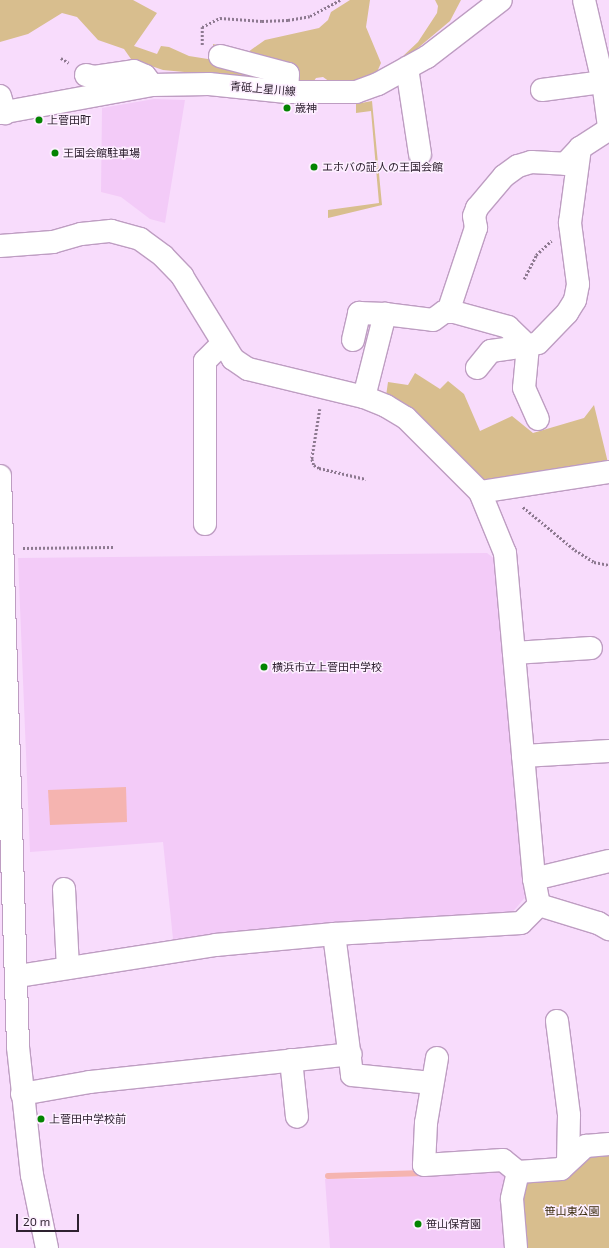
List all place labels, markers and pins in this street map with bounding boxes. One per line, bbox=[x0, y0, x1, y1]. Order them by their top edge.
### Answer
place label: 歳神 bbox=[295, 101, 317, 115]
marker: 歳神 bbox=[282, 103, 292, 113]
place label: 上菅田町 bbox=[47, 113, 91, 127]
marker: 上菅田町 bbox=[34, 115, 44, 125]
place label: 王国会館駐車場 bbox=[63, 146, 140, 160]
marker: 王国会館駐車場 bbox=[50, 148, 60, 158]
place label: エホバの証人の王国会館 bbox=[322, 160, 443, 174]
marker: エホバの証人の王国会館 bbox=[309, 162, 319, 172]
place label: 横浜市立上菅田中学校 bbox=[272, 660, 382, 674]
marker: 横浜市立上菅田中学校 bbox=[259, 662, 269, 672]
place label: 上菅田中学校前 bbox=[49, 1112, 126, 1126]
marker: 上菅田中学校前 bbox=[36, 1114, 46, 1124]
place label: 笹山保育園 bbox=[426, 1217, 481, 1231]
marker: 笹山保育園 bbox=[413, 1219, 423, 1229]

